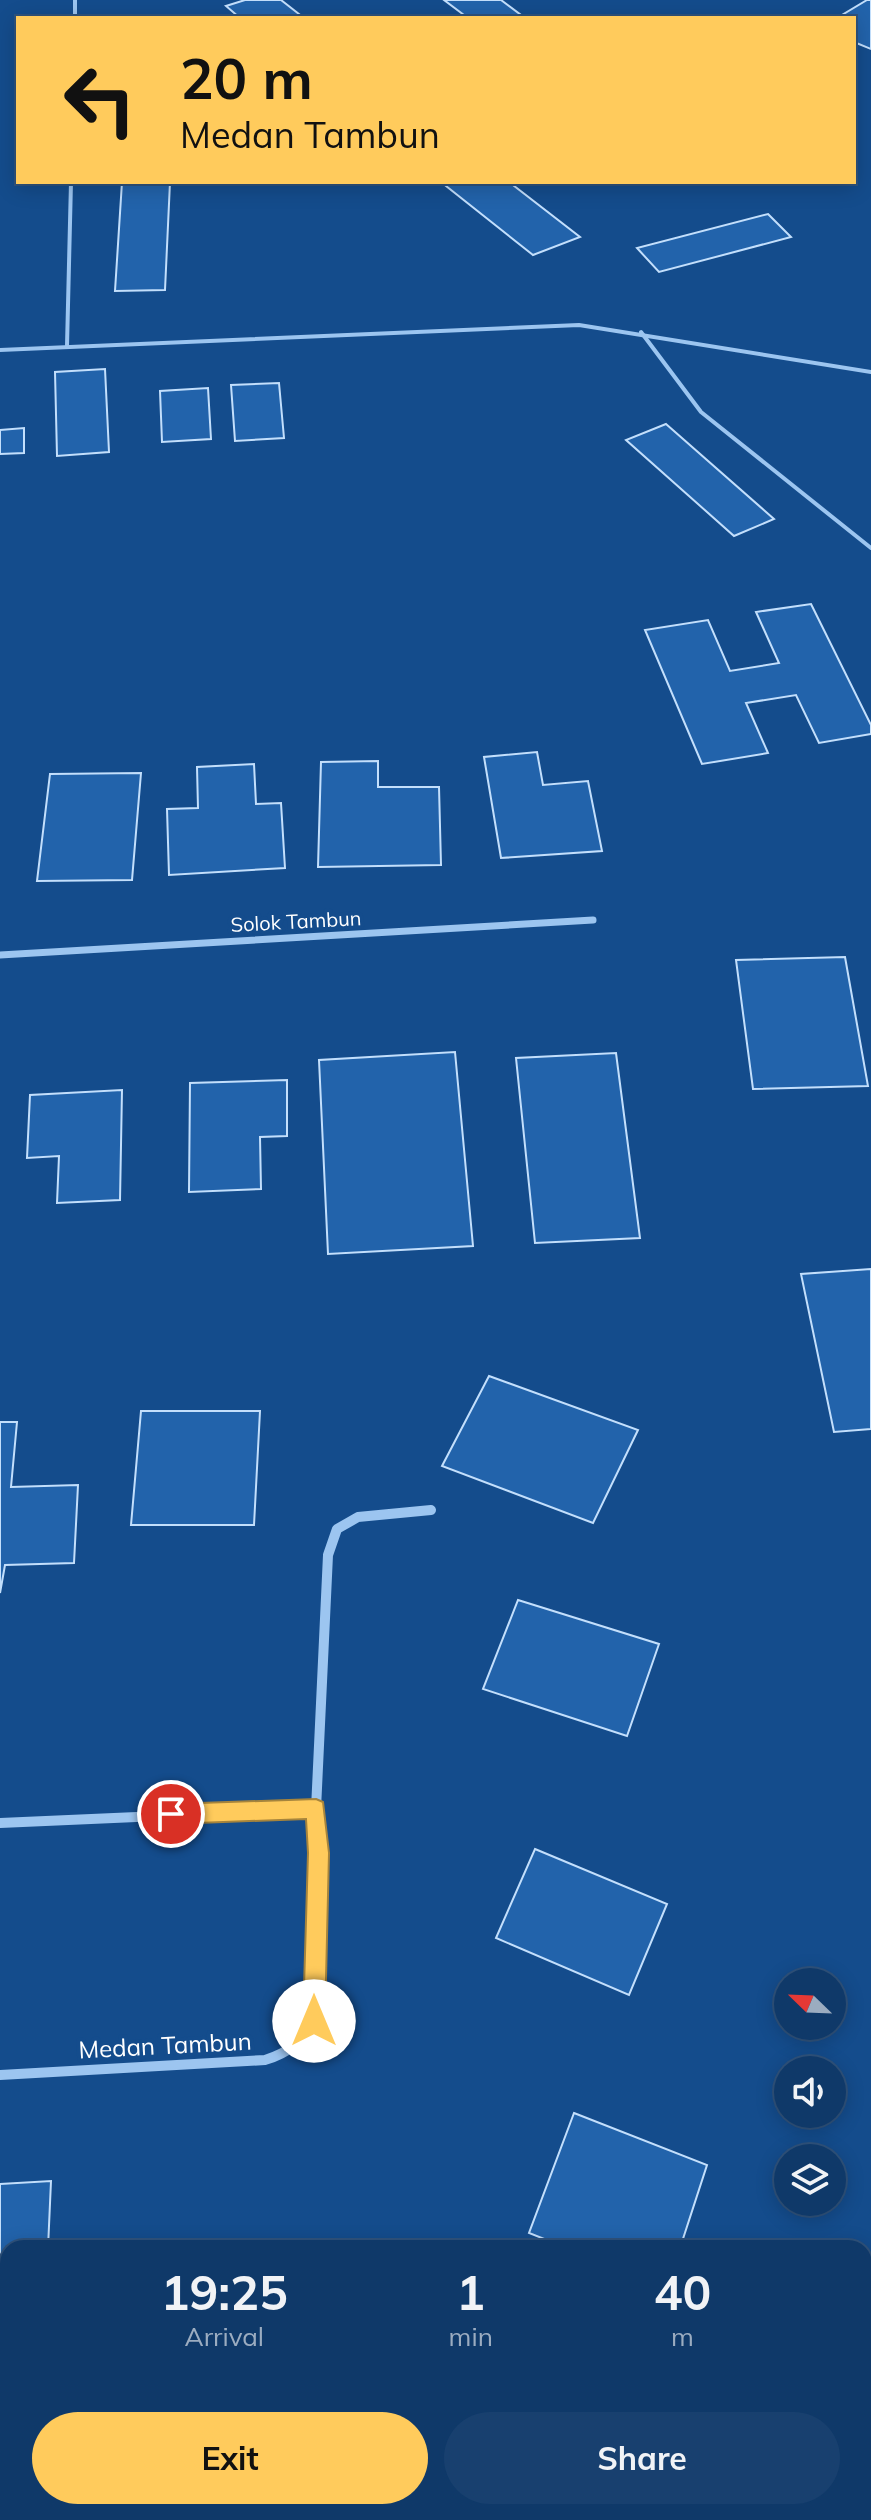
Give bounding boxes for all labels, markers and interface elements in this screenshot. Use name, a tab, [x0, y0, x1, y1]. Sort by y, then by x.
text: 20 m	[180, 43, 313, 113]
icon: left	[48, 48, 152, 152]
text: Medan Tambun	[180, 112, 440, 157]
street label: Solok Tambun	[230, 905, 362, 937]
pin	[137, 1780, 205, 1848]
icon: arrive	[149, 1792, 193, 1836]
north arrow	[774, 1968, 846, 2040]
map controls	[774, 1968, 846, 2216]
position arrow	[272, 1979, 356, 2063]
street label: Medan Tambun	[78, 2025, 252, 2065]
button: sound	[774, 2056, 846, 2128]
button: layers	[774, 2144, 846, 2216]
text: 19:25	[161, 2262, 288, 2322]
text: 1	[456, 2262, 485, 2322]
text: 40	[654, 2262, 711, 2322]
text: Arrival	[185, 2320, 264, 2353]
text: min	[449, 2320, 493, 2353]
text: m	[671, 2320, 694, 2353]
button: Exit	[32, 2412, 428, 2504]
button: Share	[444, 2412, 840, 2504]

